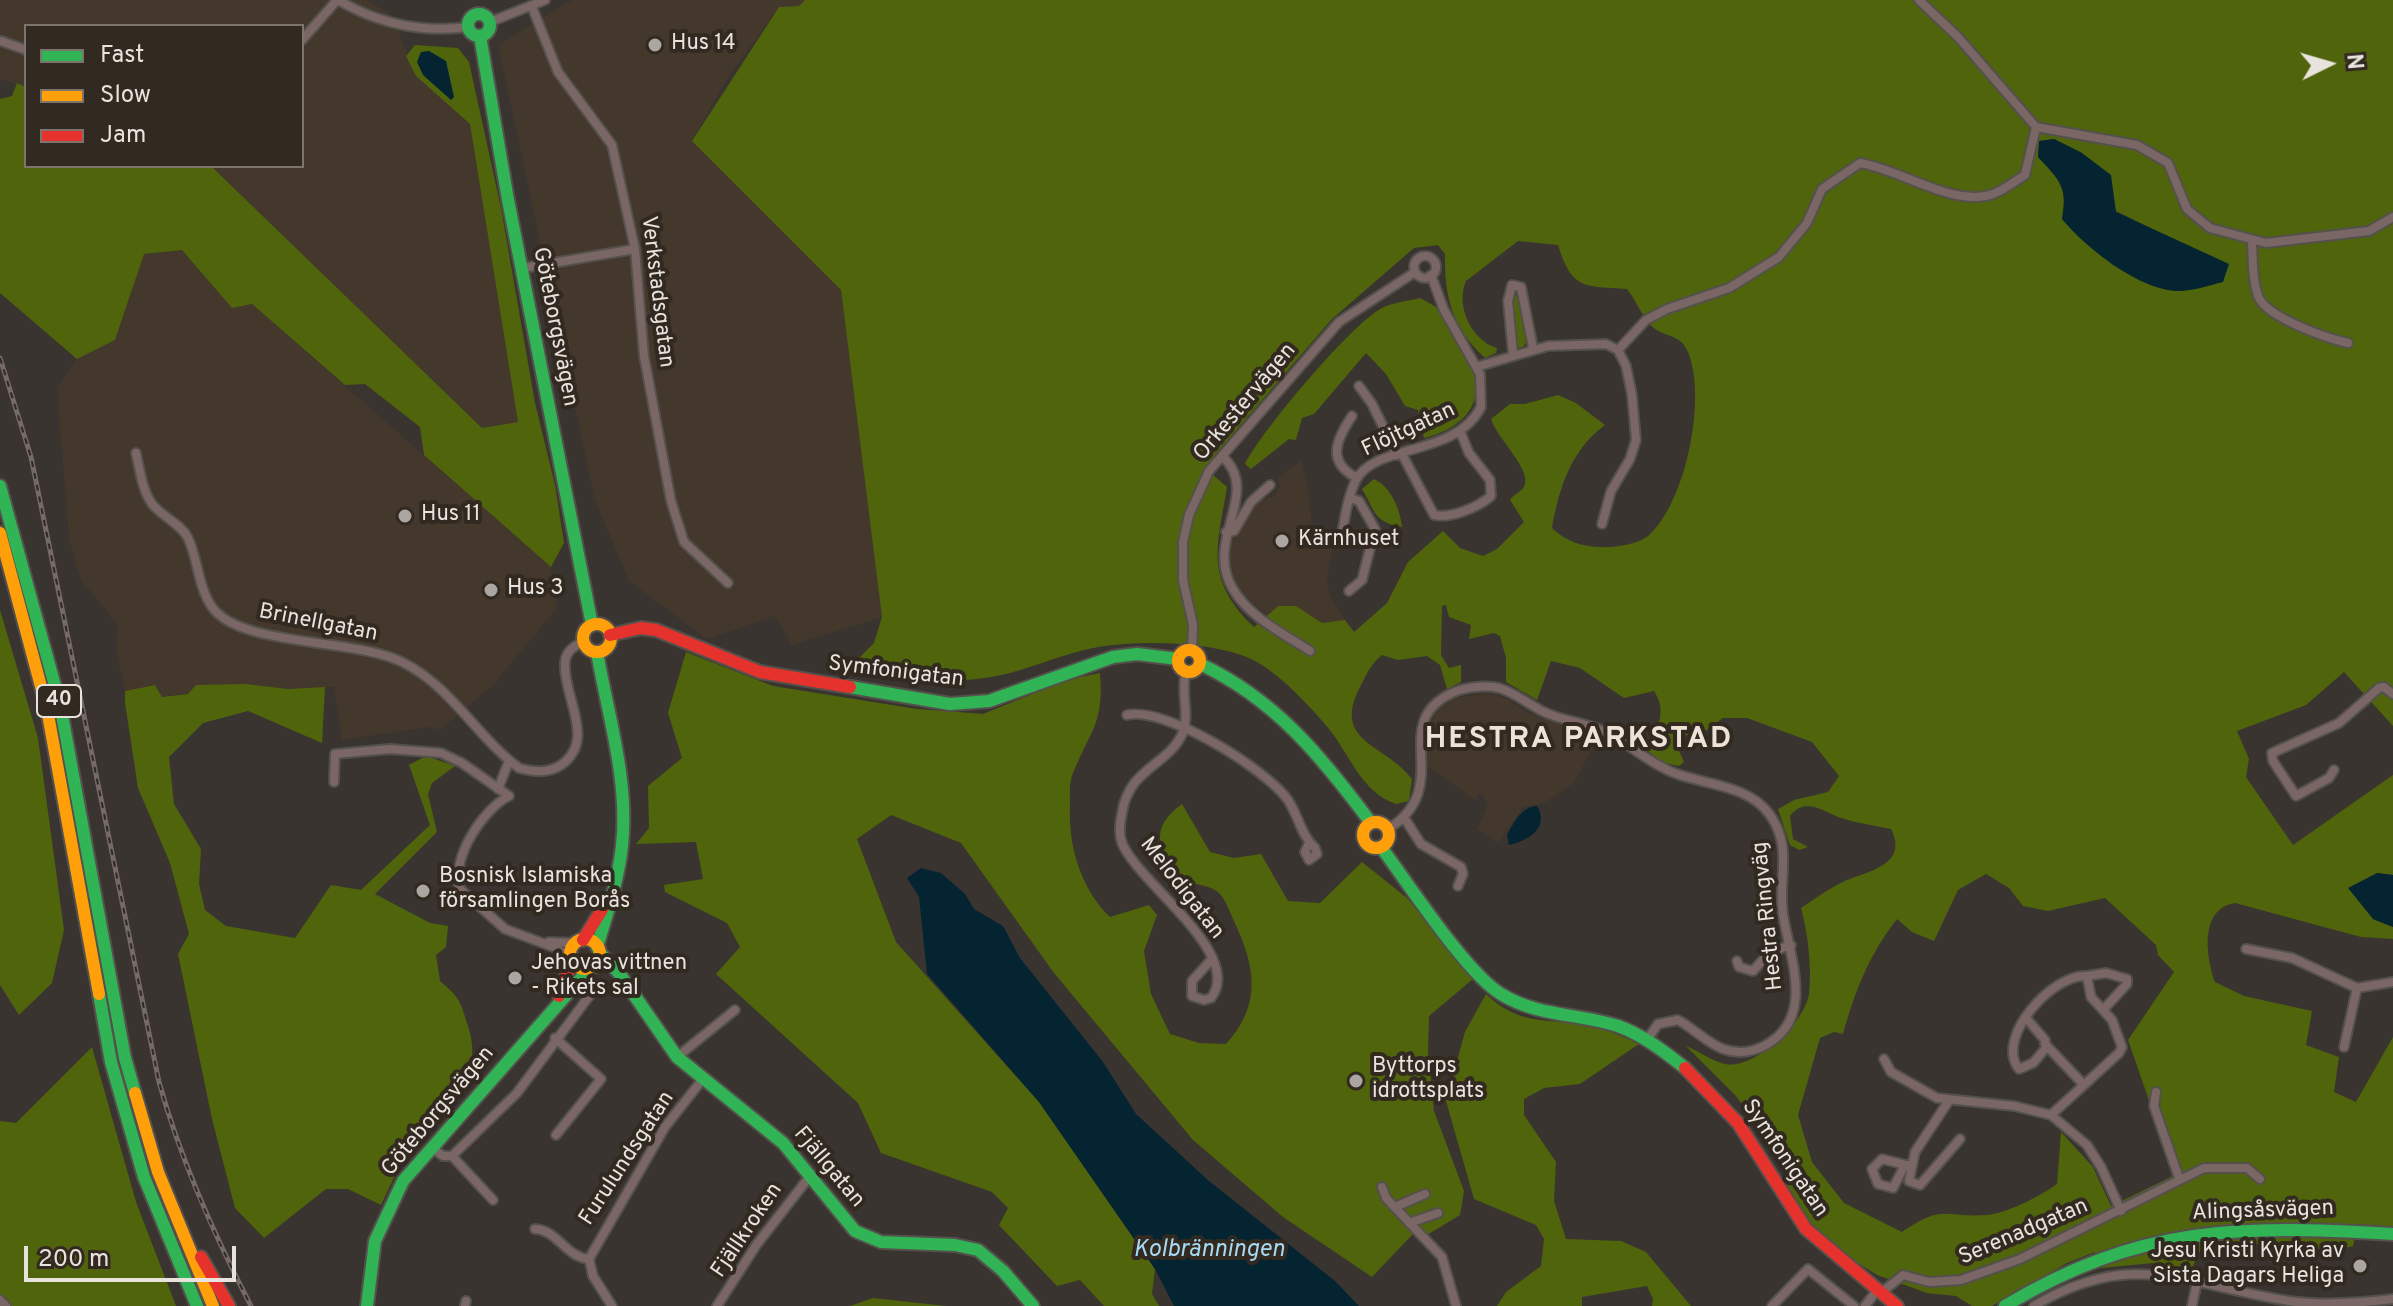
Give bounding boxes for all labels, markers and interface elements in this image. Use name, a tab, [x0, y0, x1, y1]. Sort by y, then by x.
legend	[24, 24, 304, 168]
north arrow	[2289, 24, 2369, 104]
place label: Hus 14	[671, 32, 736, 58]
marker: Hus 14	[646, 36, 664, 54]
text: Fast	[100, 41, 144, 71]
text: N	[2339, 53, 2368, 71]
text: Slow	[100, 81, 151, 111]
text: Jam	[100, 121, 146, 151]
street label: Verkstadsgatan	[634, 215, 678, 369]
street label: Göteborgsvägen	[526, 245, 582, 409]
street label: Orkestervägen	[1189, 339, 1303, 467]
street label: Flöjtgatan	[1358, 398, 1460, 464]
place label: Hus 11	[421, 503, 481, 529]
marker: Hus 11	[396, 507, 414, 525]
place label: Kärnhuset	[1298, 528, 1399, 554]
marker: Kärnhuset	[1273, 532, 1291, 550]
place label: Hus 3	[507, 577, 564, 603]
marker: Hus 3	[482, 581, 500, 599]
street label: Brinellgatan	[256, 600, 380, 648]
street label: Symfonigatan	[827, 652, 965, 694]
road number: 40	[37, 685, 81, 717]
district label: HESTRA PARKSTAD	[1425, 723, 1733, 759]
street label: Melodigatan	[1133, 833, 1229, 945]
street label: Hestra Ringväg	[1748, 840, 1790, 992]
place label: Bosnisk Islamiska församlingen Borås	[439, 865, 630, 916]
marker: Bosnisk Islamiska församlingen Borås	[414, 882, 432, 900]
place label: Jehovas vittnen - Rikets sal	[531, 952, 687, 1004]
marker: Jehovas vittnen - Rikets sal	[506, 969, 524, 987]
street label: Göteborgsvägen	[377, 1042, 501, 1182]
place label: Byttorps idrottsplats	[1372, 1055, 1484, 1106]
marker: Byttorps idrottsplats	[1347, 1072, 1365, 1090]
street label: Furulundsgatan	[575, 1087, 681, 1231]
street label: Symfonigatan	[1735, 1095, 1833, 1223]
street label: Fjällgatan	[787, 1122, 869, 1214]
street label: Fjällkroken	[707, 1179, 789, 1283]
street label: Serenadgatan	[1955, 1194, 2093, 1272]
street label: Alingsåsvägen	[2192, 1196, 2334, 1228]
scale bar	[28, 1230, 240, 1280]
water label: Kolbränningen	[1133, 1237, 1285, 1265]
place label: Jesu Kristi Kyrka av Sista Dagars Heliga	[2151, 1240, 2344, 1292]
text: 200 m	[38, 1245, 109, 1275]
marker: Jesu Kristi Kyrka av Sista Dagars Heliga	[2351, 1257, 2369, 1275]

